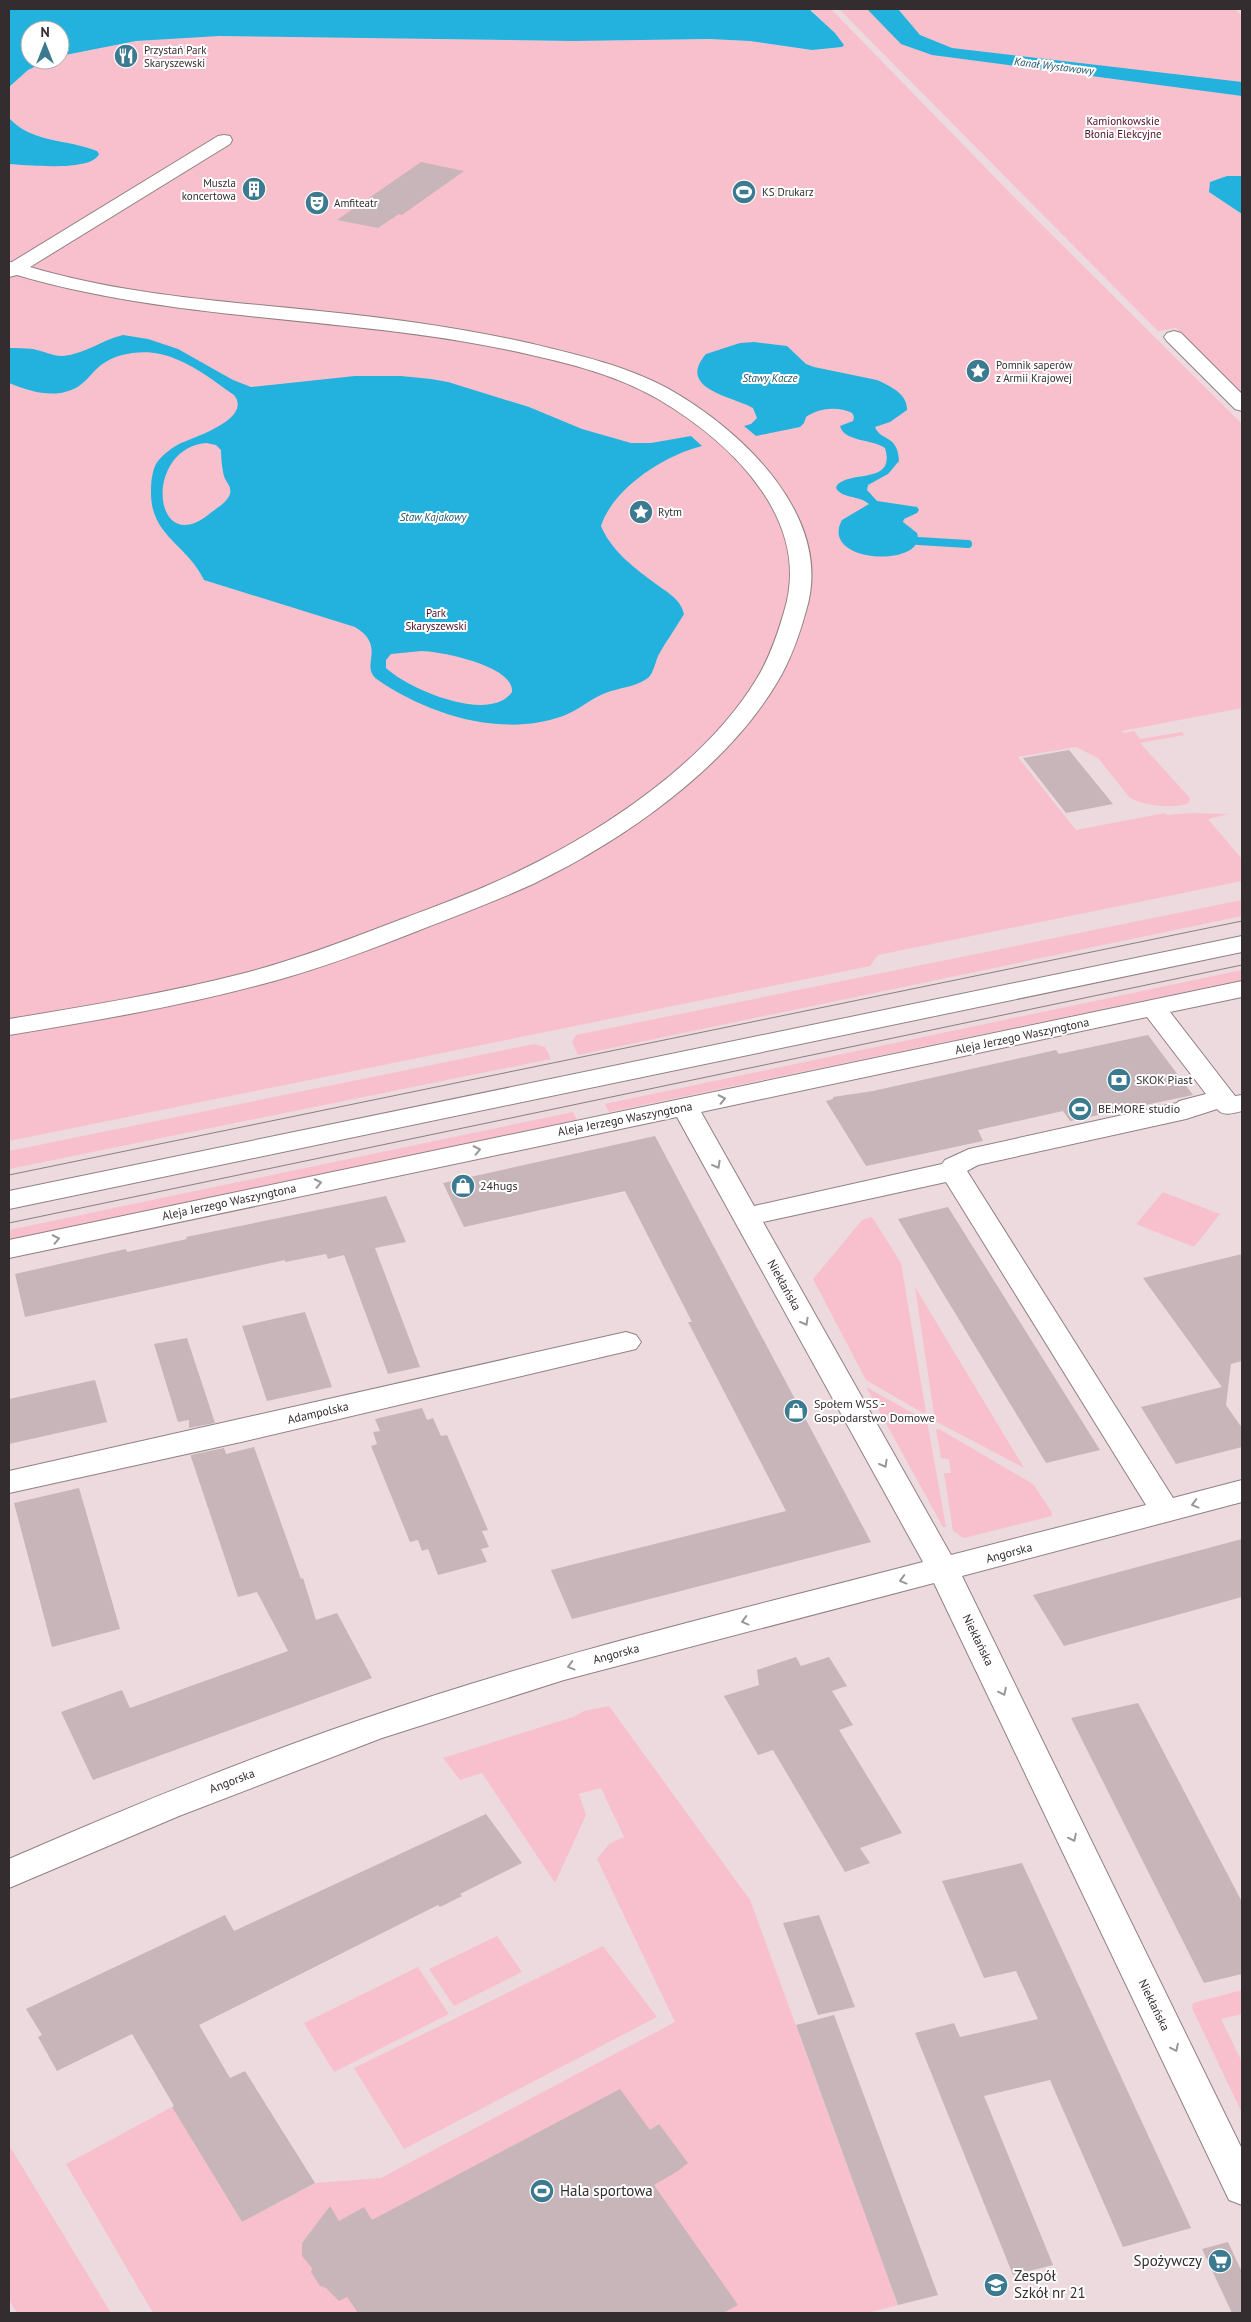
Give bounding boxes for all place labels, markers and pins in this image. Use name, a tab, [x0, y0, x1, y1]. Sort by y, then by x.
restaurant icon: Przystań Park Skaryszewski	[113, 43, 139, 69]
place label: Przystań Park Skaryszewski	[144, 43, 207, 70]
place label: Muszla koncertowa	[182, 176, 236, 203]
building icon: Muszla koncertowa	[241, 176, 267, 202]
sports icon: KS Drukarz	[731, 179, 757, 205]
place label: KS Drukarz	[762, 185, 814, 199]
theatre icon: Amfiteatr	[304, 190, 330, 216]
place label: Amfiteatr	[334, 196, 378, 210]
place icon: Pomnik saperów z Armii Krajowej	[965, 358, 991, 384]
place label: Pomnik saperów z Armii Krajowej	[996, 358, 1073, 385]
place icon: Rytm	[628, 499, 654, 525]
place label: Rytm	[658, 505, 682, 519]
bank icon: SKOK Piast	[1106, 1067, 1132, 1093]
place label: SKOK Piast	[1136, 1072, 1192, 1087]
sports icon: BE.MORE studio	[1067, 1096, 1093, 1122]
place label: BE.MORE studio	[1098, 1101, 1180, 1116]
shop icon: 24hugs	[450, 1173, 476, 1199]
place label: 24hugs	[480, 1178, 518, 1193]
place label: Społem WSS - Gospodarstwo Domowe	[814, 1396, 935, 1425]
shop icon: Społem WSS - Gospodarstwo Domowe	[783, 1398, 809, 1424]
sports icon: Hala sportowa	[529, 2178, 555, 2204]
place label: Hala sportowa	[560, 2181, 653, 2200]
supermarket icon: Spożywczy	[1207, 2248, 1233, 2274]
place label: Spożywczy	[1134, 2251, 1202, 2270]
place label: Zespół Szkół nr 21	[1014, 2266, 1086, 2302]
school or university icon: Zespół Szkół nr 21	[983, 2272, 1009, 2298]

